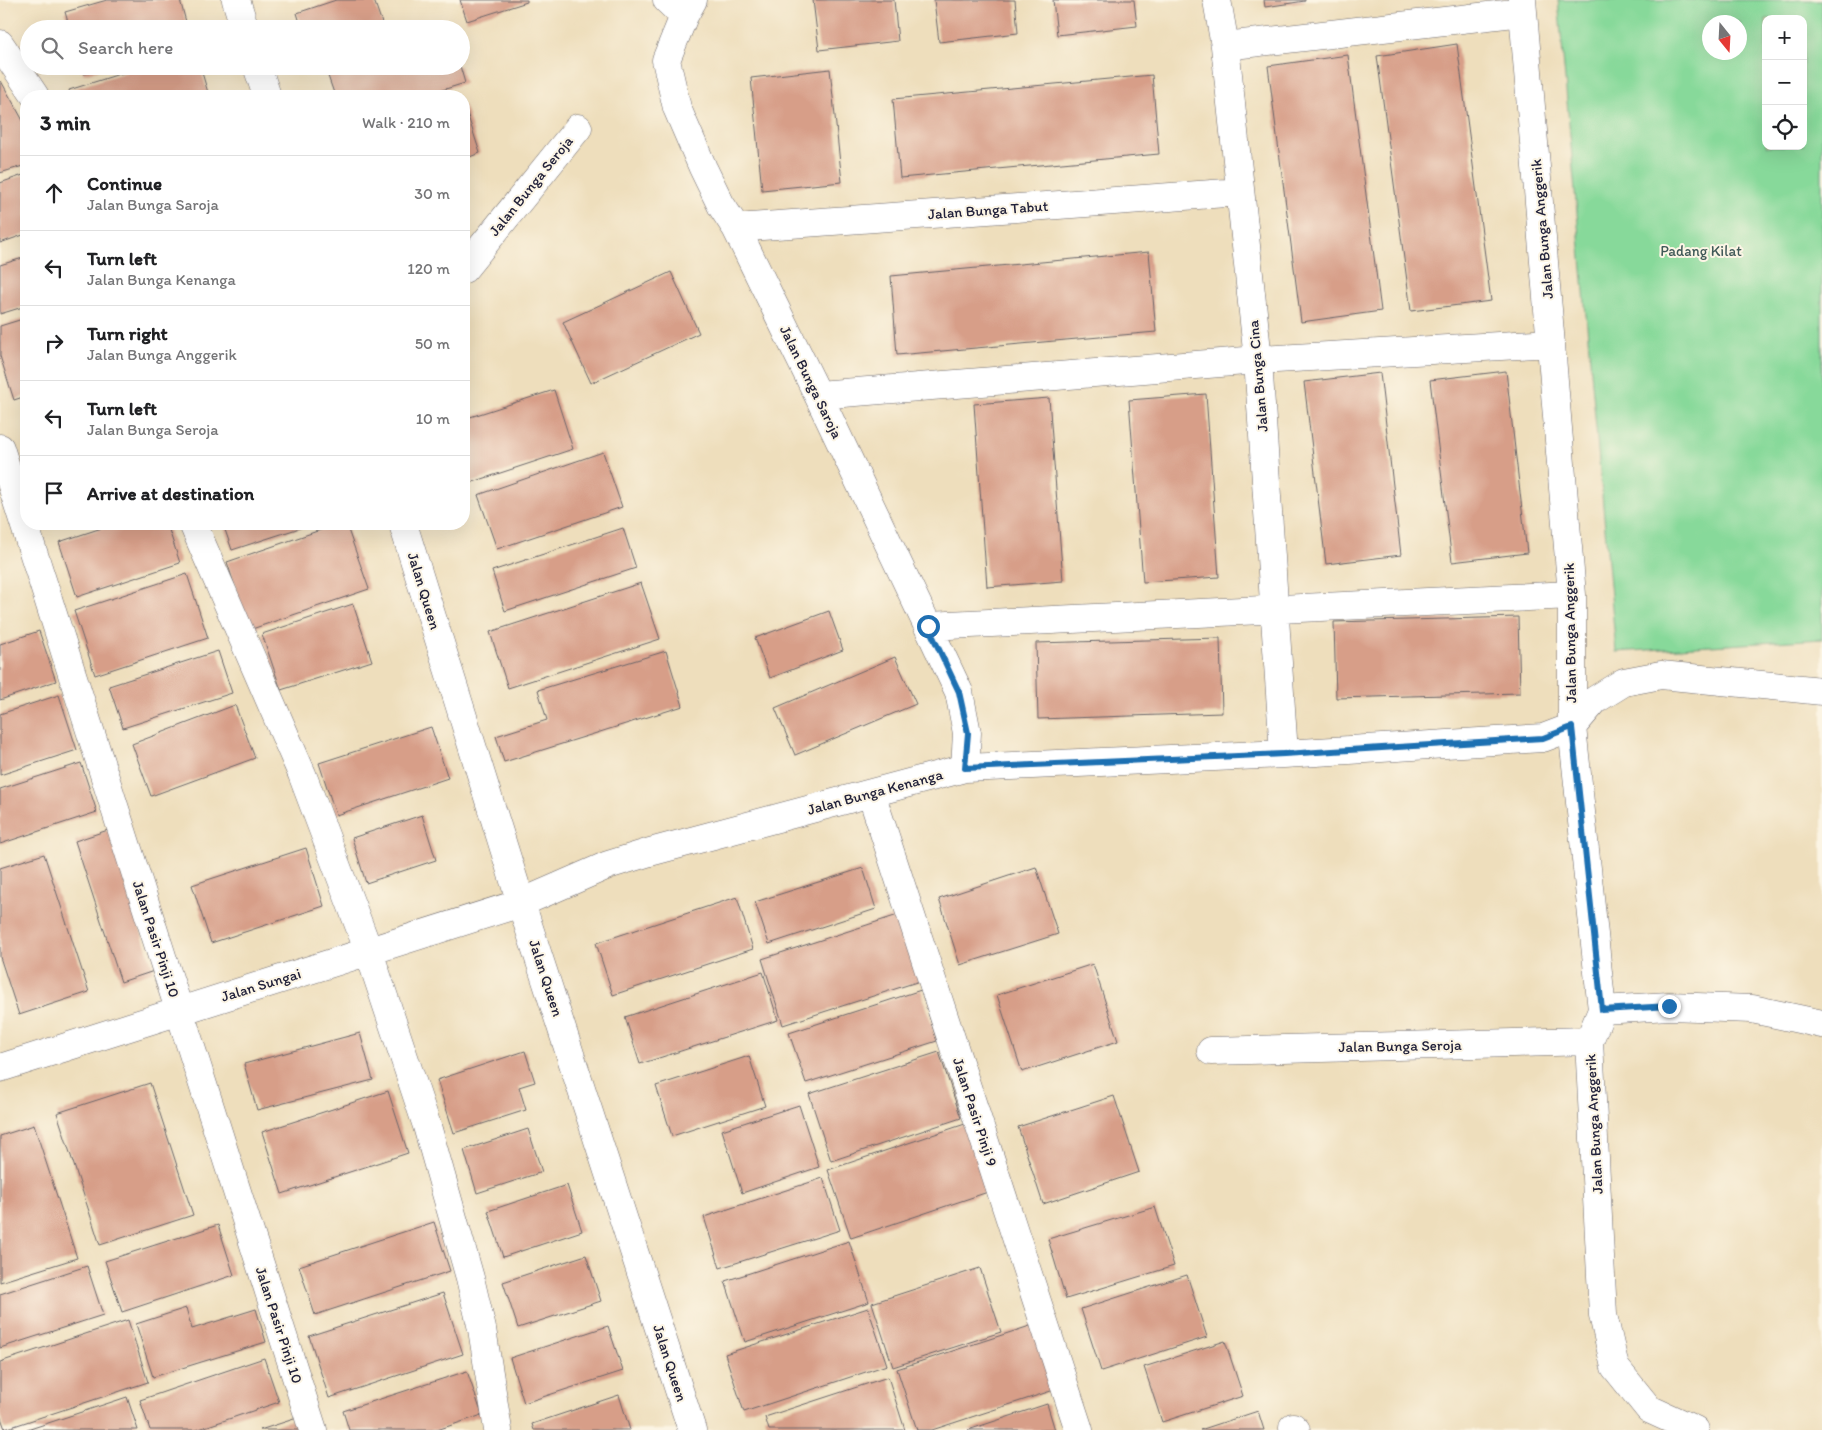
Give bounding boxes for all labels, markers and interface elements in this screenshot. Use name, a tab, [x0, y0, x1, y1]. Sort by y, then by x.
north arrow	[1702, 15, 1747, 60]
map controls	[1762, 15, 1807, 150]
button: +	[1762, 15, 1807, 60]
search box	[20, 20, 470, 75]
icon: search	[38, 34, 66, 62]
text: Search here	[78, 36, 173, 59]
button: −	[1762, 60, 1807, 105]
button: locate	[1762, 105, 1807, 150]
text: 3 min	[40, 110, 90, 135]
text: Walk · 210 m	[362, 113, 450, 132]
street label: Jalan Bunga Seroja	[485, 132, 577, 240]
street label: Jalan Bunga Anggerik	[1527, 158, 1557, 300]
text: Continue	[87, 172, 162, 195]
icon: ahead	[40, 179, 68, 207]
text: 30 m	[414, 184, 450, 203]
text: Jalan Bunga Saroja	[87, 195, 219, 214]
street label: Jalan Bunga Tabut	[927, 197, 1049, 223]
park label: Padang Kilat	[1660, 242, 1742, 260]
text: Turn left	[87, 247, 157, 270]
icon: left	[40, 254, 68, 282]
text: 120 m	[407, 259, 450, 278]
text: Jalan Bunga Kenanga	[87, 270, 236, 289]
street label: Jalan Bunga Cina	[1244, 319, 1272, 433]
text: Turn right	[87, 322, 168, 345]
street label: Jalan Bunga Saroja	[776, 322, 846, 442]
icon: right	[40, 329, 68, 357]
text: 50 m	[415, 334, 450, 353]
text: Jalan Bunga Anggerik	[87, 345, 237, 364]
text: Turn left	[87, 397, 157, 420]
icon: left	[40, 404, 68, 432]
text: 10 m	[416, 409, 450, 428]
text: Jalan Bunga Seroja	[87, 420, 219, 439]
icon: arrive	[40, 479, 68, 507]
text: Arrive at destination	[87, 482, 254, 505]
street label: Jalan Queen	[404, 550, 444, 632]
street label: Jalan Bunga Anggerik	[1560, 562, 1580, 703]
route start	[917, 615, 940, 638]
street label: Jalan Bunga Kenanga	[805, 765, 945, 819]
street label: Jalan Pasir Pinji 10	[129, 878, 183, 1000]
street label: Jalan Queen	[525, 937, 567, 1019]
street label: Jalan Sungai	[219, 964, 303, 1006]
route end	[1658, 995, 1681, 1018]
street label: Jalan Bunga Seroja	[1338, 1036, 1462, 1056]
street label: Jalan Bunga Anggerik	[1581, 1053, 1607, 1195]
street label: Jalan Pasir Pinji 9	[949, 1055, 1001, 1169]
street label: Jalan Pasir Pinji 10	[252, 1264, 306, 1386]
street label: Jalan Queen	[649, 1322, 691, 1404]

